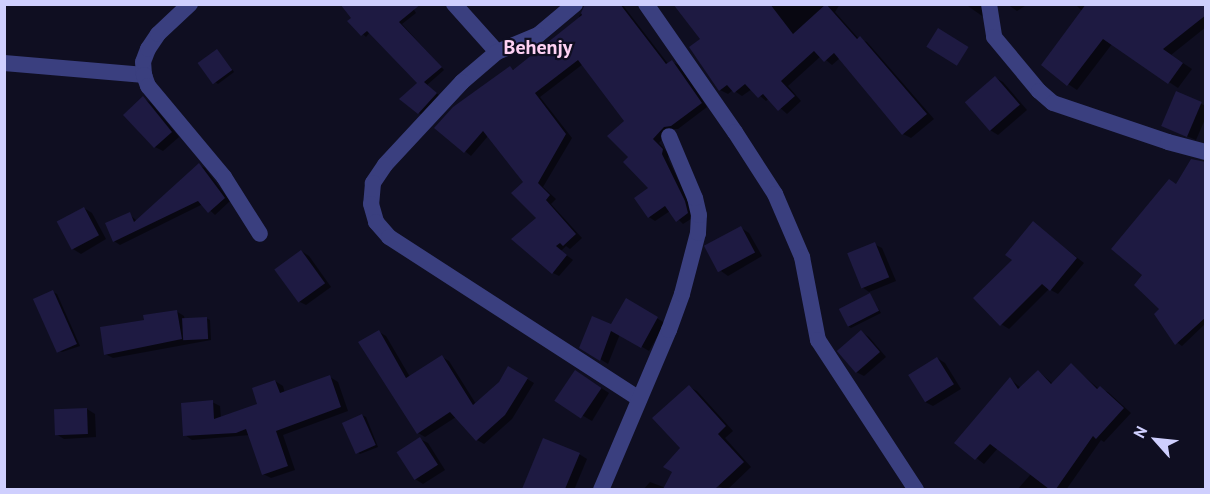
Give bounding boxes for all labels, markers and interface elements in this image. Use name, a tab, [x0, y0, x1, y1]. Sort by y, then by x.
district label: Behenjy	[504, 35, 572, 59]
north arrow	[1126, 410, 1186, 470]
text: N	[1129, 423, 1151, 441]

